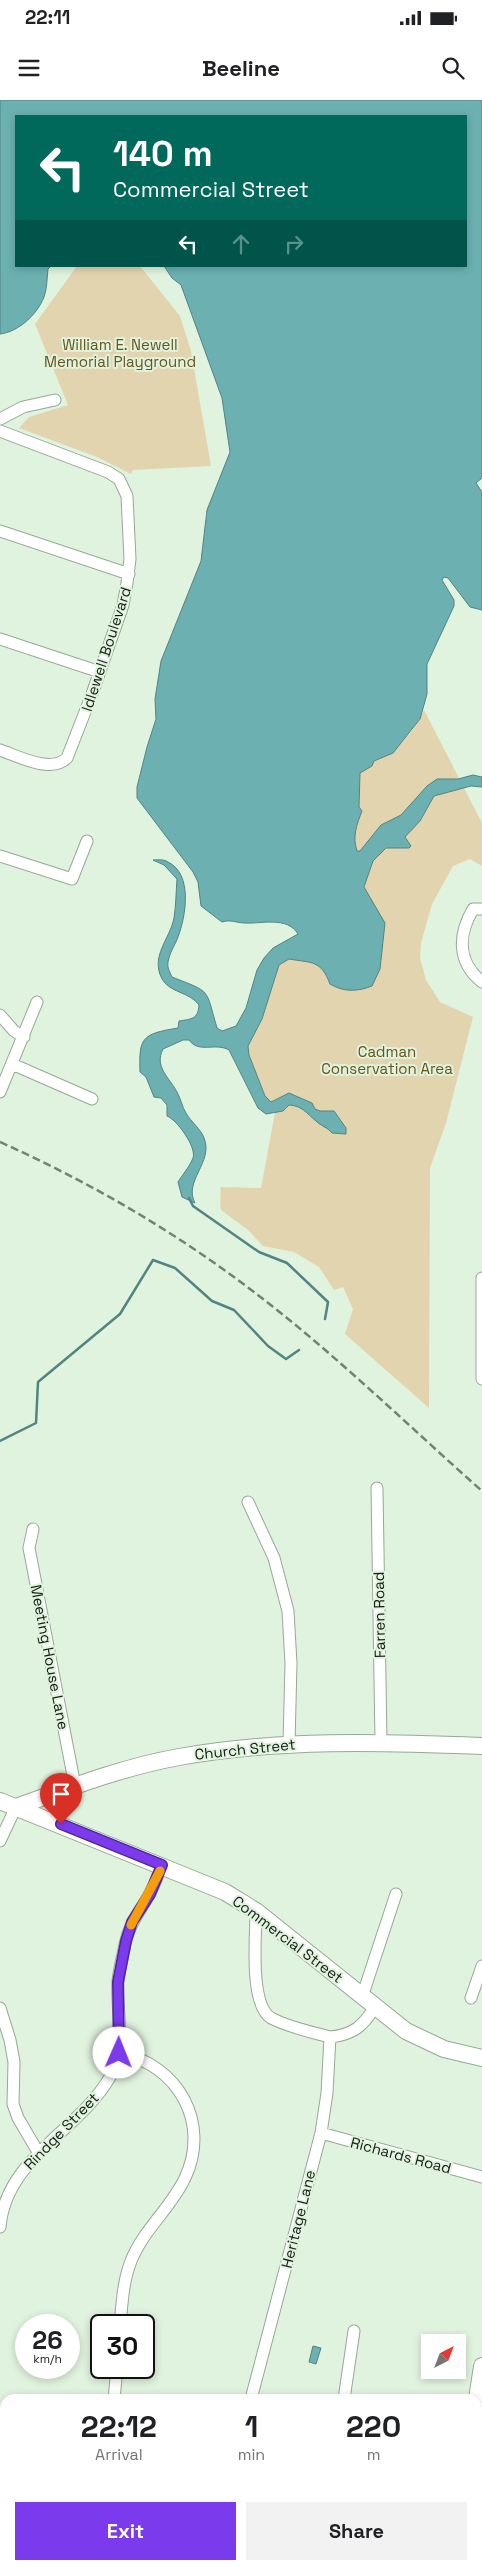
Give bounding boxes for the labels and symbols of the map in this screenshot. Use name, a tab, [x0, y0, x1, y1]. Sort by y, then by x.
park label: William E. Newell Memorial Playground	[44, 335, 196, 371]
street label: Idlewell Boulevard	[77, 584, 135, 714]
park label: Cadman Conservation Area	[321, 1042, 453, 1078]
street label: Farren Road	[369, 1572, 389, 1658]
street label: Meeting House Lane	[27, 1583, 73, 1731]
street label: Church Street	[194, 1734, 296, 1764]
pin	[40, 1773, 82, 1824]
street label: Commercial Street	[229, 1891, 347, 1987]
position arrow	[92, 2026, 144, 2078]
street label: Rindge Street	[19, 2088, 103, 2174]
street label: Richards Road	[349, 2132, 453, 2178]
street label: Heritage Lane	[277, 2168, 319, 2270]
speed limit sign: 30	[90, 2314, 155, 2379]
north arrow	[421, 2334, 466, 2379]

